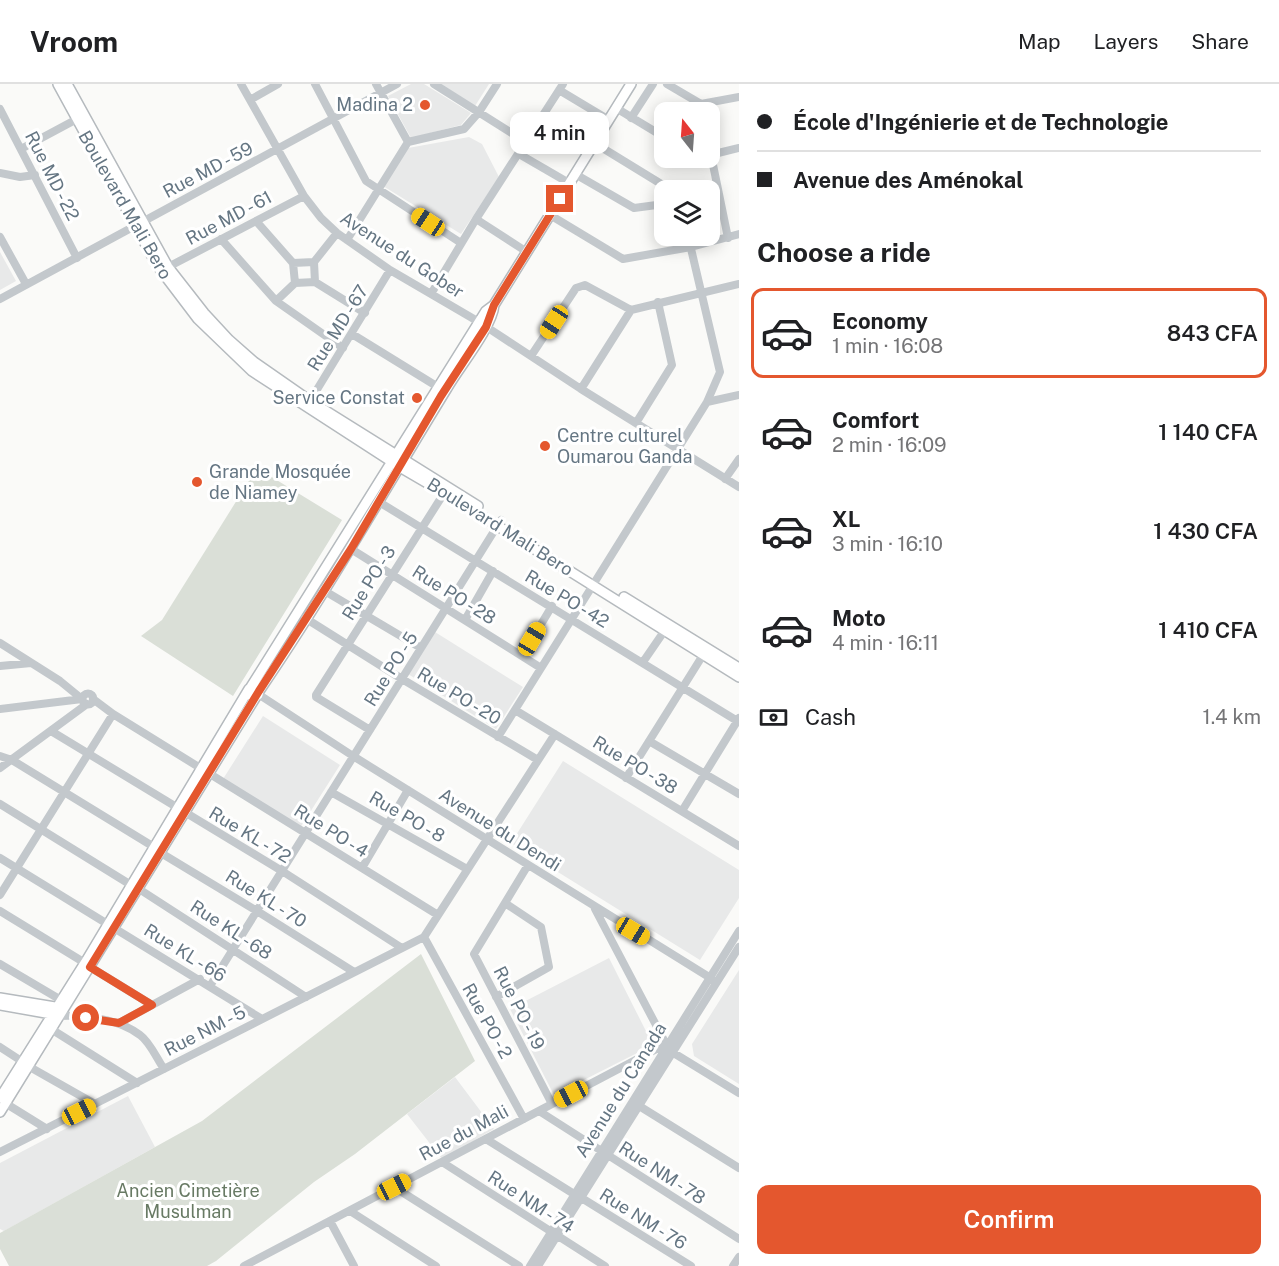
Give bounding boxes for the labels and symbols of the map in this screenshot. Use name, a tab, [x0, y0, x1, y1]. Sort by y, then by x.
place label: Madina 2	[336, 94, 413, 115]
marker: Madina 2	[418, 98, 432, 112]
north arrow	[654, 102, 720, 168]
callout: 4 min	[510, 112, 610, 154]
street label: Boulevard Mali Bero	[74, 127, 177, 283]
street label: Rue MD - 22	[21, 128, 84, 224]
street label: Rue MD - 59	[159, 137, 256, 202]
route end	[546, 185, 573, 212]
street label: Rue MD - 61	[182, 186, 275, 249]
car	[408, 205, 448, 239]
street label: Avenue du Gober	[337, 207, 468, 302]
street label: Rue MD - 67	[303, 281, 372, 375]
car	[537, 302, 571, 342]
place label: Service Constat	[273, 387, 405, 408]
marker: Service Constat	[410, 391, 424, 405]
place label: Centre culturel Oumarou Ganda	[557, 425, 692, 467]
marker: Centre culturel Oumarou Ganda	[538, 439, 552, 453]
place label: Grande Mosquée de Niamey	[209, 461, 351, 503]
street label: Boulevard Mali Bero	[423, 473, 577, 580]
marker: Grande Mosquée de Niamey	[190, 475, 204, 489]
street label: Rue PO - 3	[338, 542, 400, 624]
street label: Rue PO - 28	[409, 561, 500, 629]
street label: Rue PO - 42	[521, 565, 613, 632]
car	[515, 619, 549, 659]
street label: Rue PO - 5	[359, 628, 422, 710]
street label: Rue PO - 20	[414, 662, 505, 729]
street label: Rue PO - 38	[589, 731, 681, 798]
street label: Avenue du Dendi	[435, 784, 565, 876]
street label: Rue PO - 8	[366, 786, 449, 847]
street label: Rue PO - 4	[290, 800, 372, 862]
street label: Rue KL - 72	[205, 802, 295, 867]
street label: Rue KL - 70	[222, 865, 311, 932]
street label: Rue KL - 68	[187, 895, 276, 964]
car	[613, 914, 653, 948]
street label: Rue KL - 66	[140, 919, 230, 986]
street label: Rue PO - 19	[489, 963, 549, 1053]
street label: Rue PO - 2	[458, 979, 517, 1062]
street label: Rue NM - 5	[161, 1001, 249, 1060]
route start	[72, 1004, 99, 1031]
street label: Avenue du Canada	[571, 1019, 670, 1161]
car	[551, 1078, 591, 1110]
car	[59, 1096, 99, 1128]
street label: Rue du Mali	[416, 1100, 512, 1165]
street label: Rue NM - 78	[615, 1137, 710, 1208]
street label: Rue NM - 74	[484, 1166, 578, 1237]
car	[374, 1171, 414, 1203]
park label: Ancien Cimetière Musulman	[116, 1180, 260, 1222]
street label: Rue NM - 76	[596, 1184, 691, 1254]

